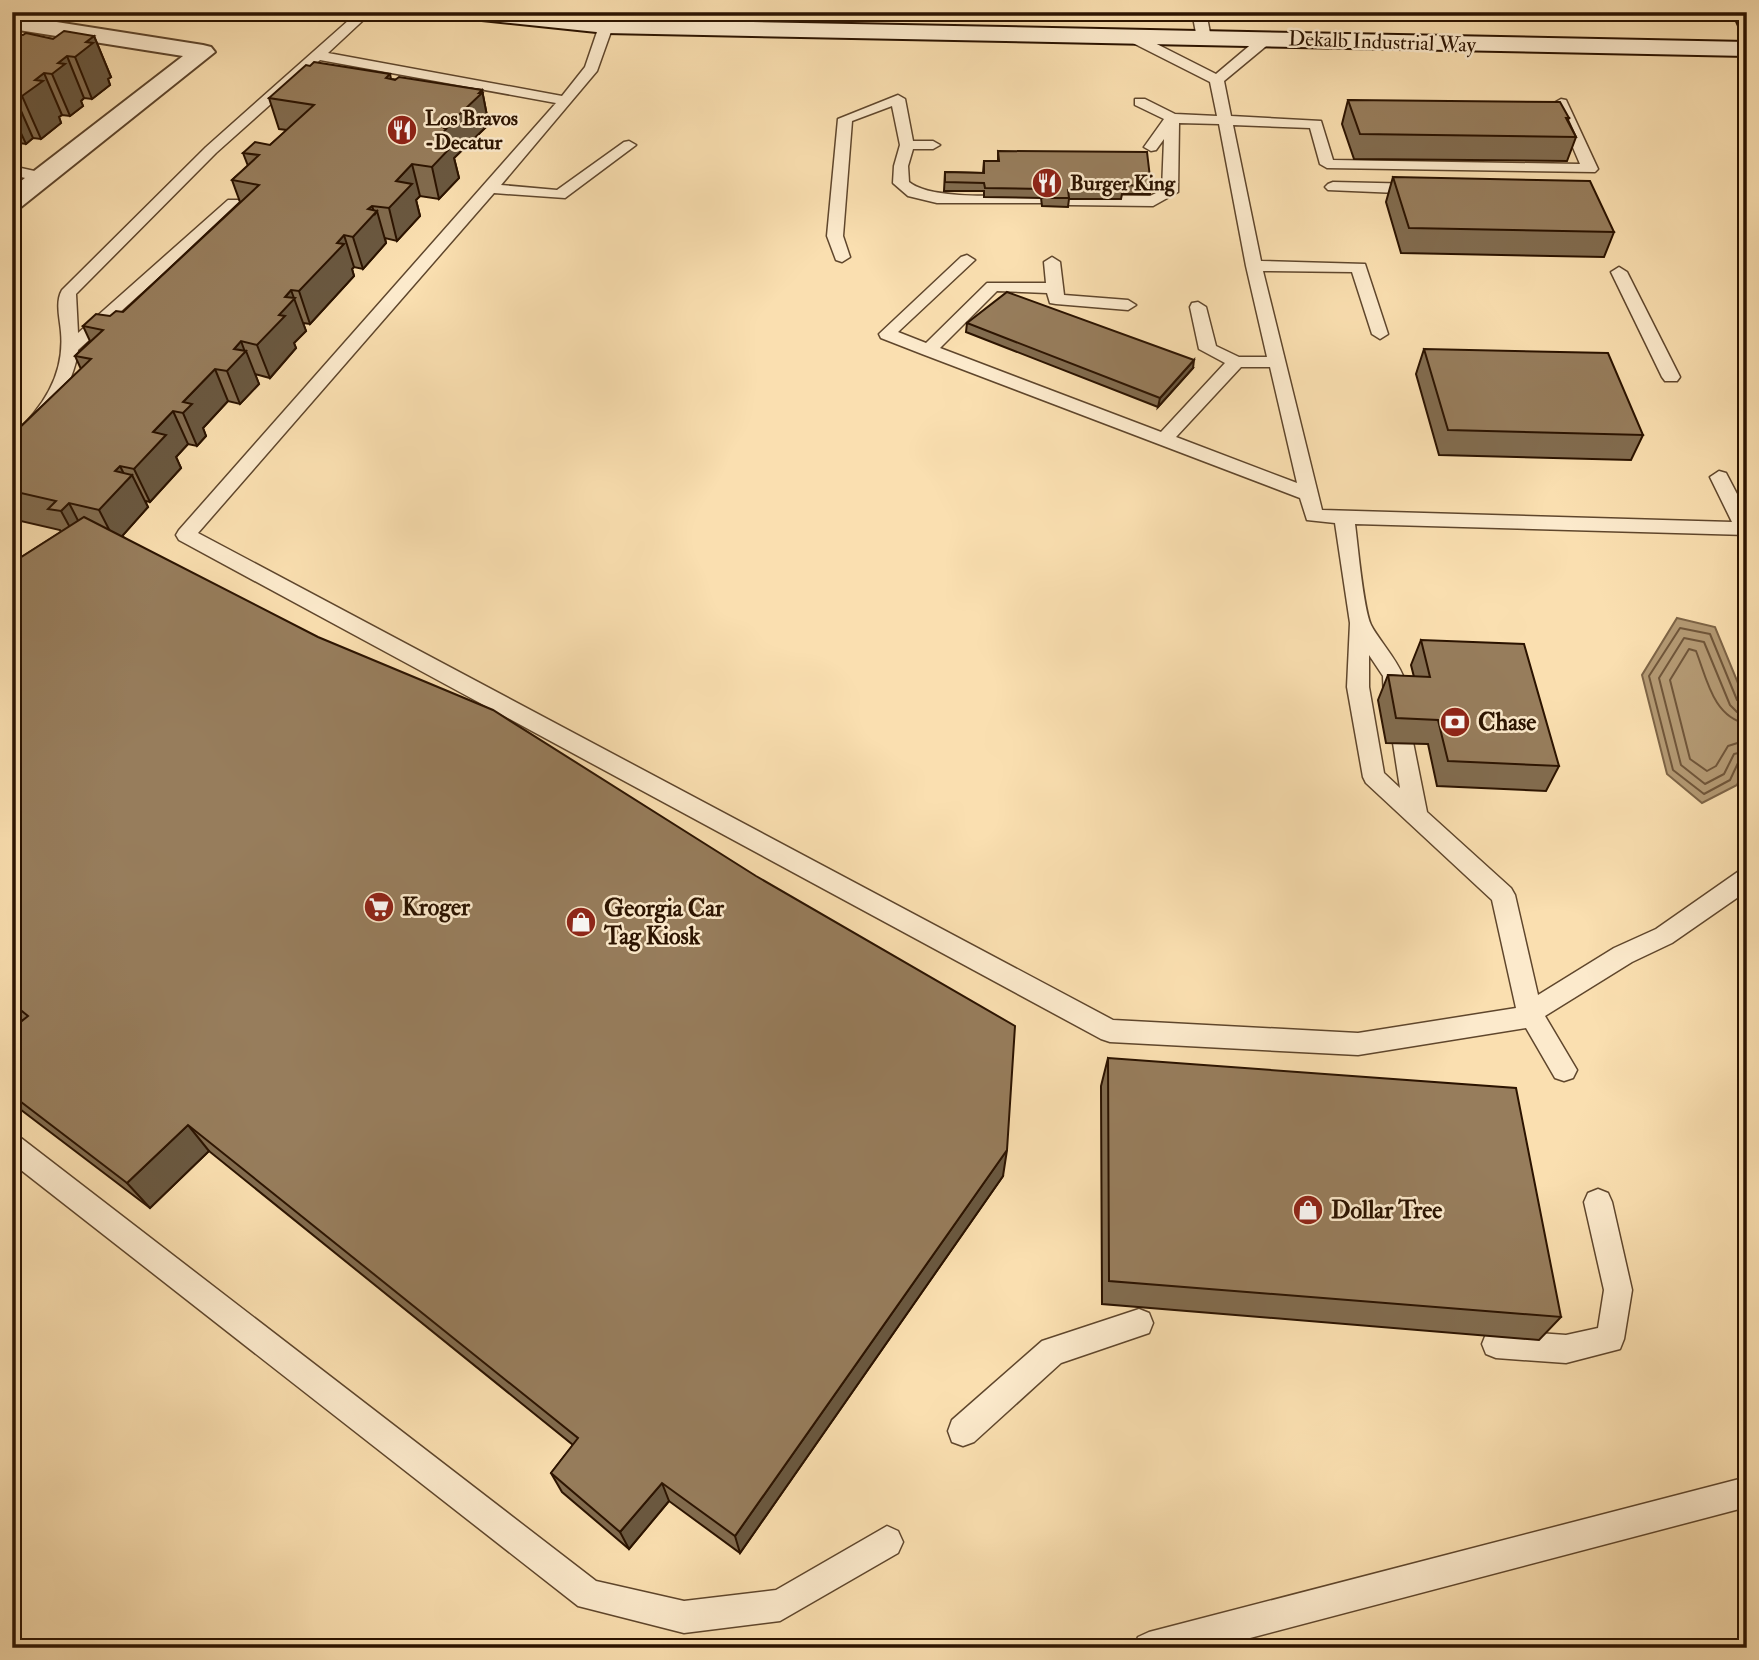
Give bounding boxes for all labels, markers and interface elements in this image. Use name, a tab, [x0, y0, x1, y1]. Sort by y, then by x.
street label: Dekalb Industrial Way	[1288, 25, 1477, 59]
place label: Los Bravos -Decatur	[425, 105, 518, 156]
restaurant icon: Los Bravos -Decatur	[385, 113, 419, 147]
restaurant icon: Burger King	[1030, 166, 1064, 200]
place label: Burger King	[1070, 170, 1176, 197]
bank icon: Chase	[1438, 705, 1472, 739]
place label: Chase	[1478, 707, 1536, 738]
supermarket icon: Kroger	[362, 890, 396, 924]
place label: Kroger	[402, 892, 471, 923]
place label: Georgia Car Tag Kiosk	[603, 893, 725, 952]
shop icon: Georgia Car Tag Kiosk	[564, 905, 598, 939]
shop icon: Dollar Tree	[1291, 1193, 1325, 1227]
place label: Dollar Tree	[1331, 1195, 1442, 1226]

